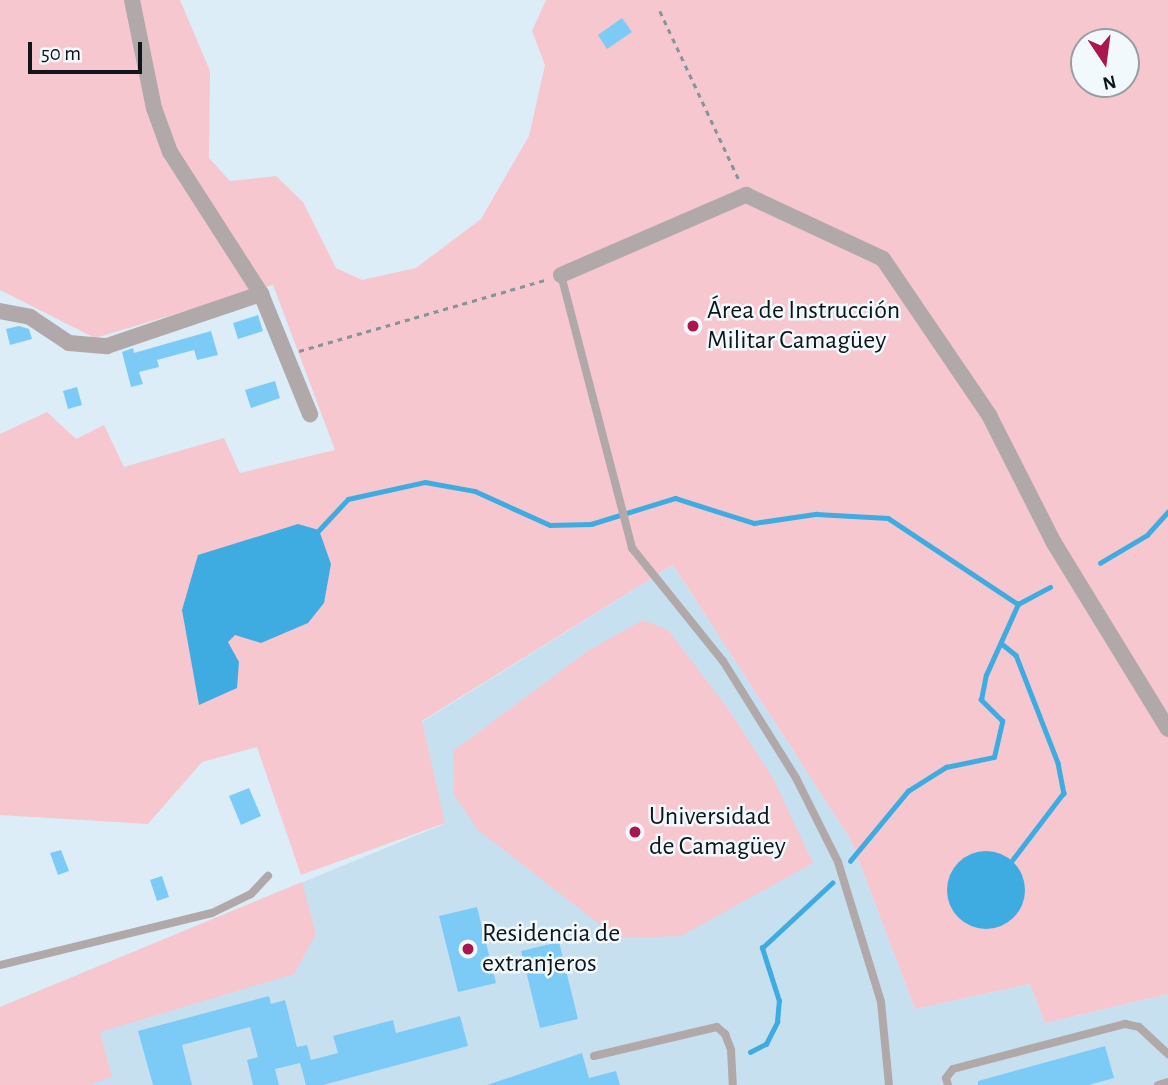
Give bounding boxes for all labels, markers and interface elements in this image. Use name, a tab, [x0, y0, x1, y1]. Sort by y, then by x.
scale bar	[32, 28, 145, 72]
north arrow	[1070, 28, 1140, 98]
text: 50 m	[41, 43, 81, 64]
text: N	[1101, 71, 1118, 93]
place label: Área de Instrucción Militar Camagüey	[707, 295, 900, 356]
marker: Área de Instrucción Militar Camagüey	[685, 318, 701, 334]
place label: Universidad de Camagüey	[649, 801, 786, 862]
marker: Universidad de Camagüey	[627, 824, 643, 840]
place label: Residencia de extranjeros	[482, 918, 620, 979]
marker: Residencia de extranjeros	[460, 941, 476, 957]

